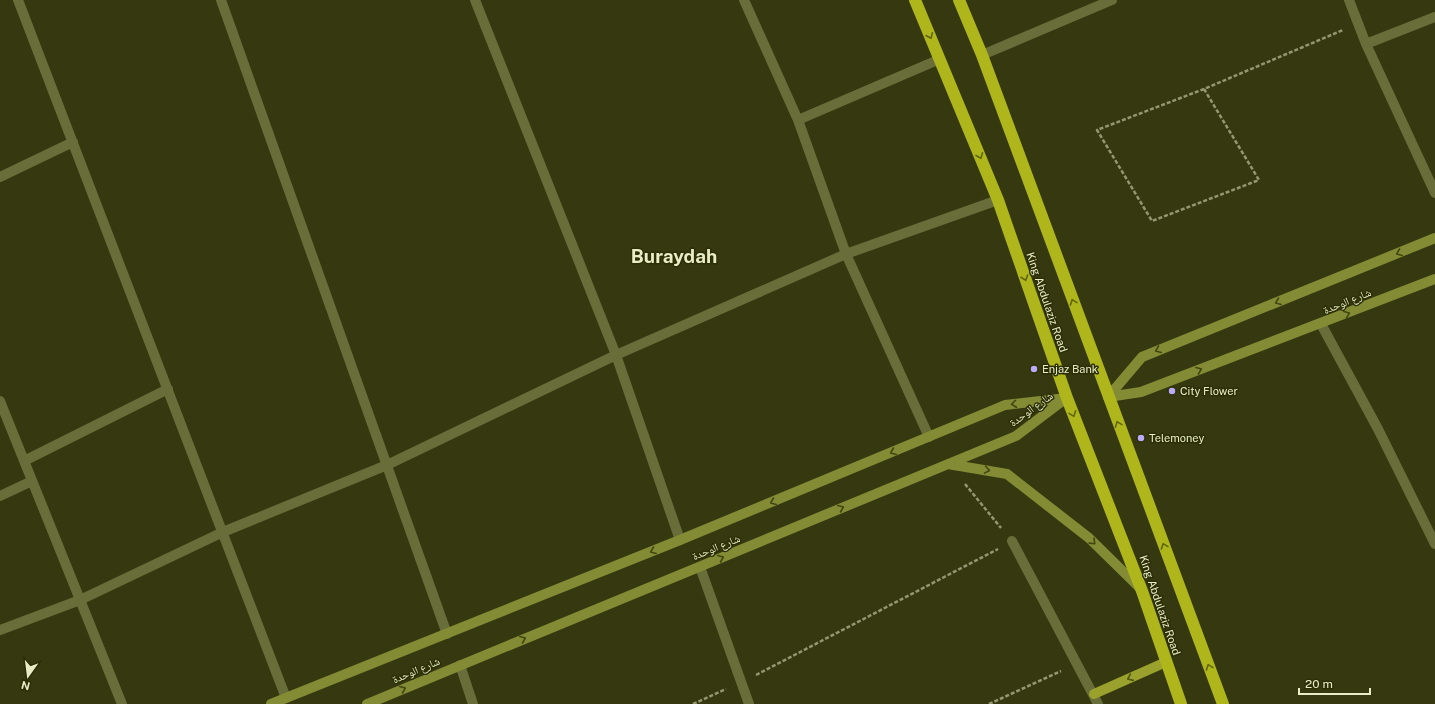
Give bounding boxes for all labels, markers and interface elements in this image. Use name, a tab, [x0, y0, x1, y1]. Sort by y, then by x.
one-way arrow	[926, 32, 934, 39]
one-way arrow	[976, 153, 984, 160]
district label: Buraydah	[631, 245, 717, 267]
one-way arrow	[1395, 248, 1403, 256]
street label: King Abdulaziz Road	[1024, 250, 1070, 354]
one-way arrow	[1020, 274, 1029, 281]
street label: شارع الوحدة	[1321, 286, 1373, 317]
one-way arrow	[1275, 297, 1282, 305]
one-way arrow	[1070, 299, 1078, 306]
one-way arrow	[1343, 311, 1350, 319]
one-way arrow	[1154, 346, 1161, 354]
place label: Enjaz Bank	[1042, 363, 1098, 375]
marker: Enjaz Bank	[1029, 364, 1039, 374]
one-way arrow	[1195, 367, 1202, 375]
place label: City Flower	[1180, 385, 1238, 397]
marker: City Flower	[1167, 386, 1177, 396]
street label: شارع الوحدة	[1007, 389, 1055, 429]
one-way arrow	[1011, 399, 1017, 408]
one-way arrow	[1068, 410, 1076, 417]
one-way arrow	[1115, 420, 1123, 427]
place label: Telemoney	[1149, 432, 1205, 444]
marker: Telemoney	[1136, 433, 1146, 443]
one-way arrow	[890, 447, 897, 455]
one-way arrow	[984, 466, 990, 474]
one-way arrow	[770, 497, 777, 505]
one-way arrow	[838, 505, 845, 513]
street label: شارع الوحدة	[690, 532, 742, 563]
one-way arrow	[1088, 537, 1096, 545]
one-way arrow	[1161, 542, 1169, 549]
one-way arrow	[649, 547, 656, 555]
street label: King Abdulaziz Road	[1137, 553, 1183, 657]
one-way arrow	[717, 555, 724, 563]
one-way arrow	[519, 636, 526, 644]
street label: شارع الوحدة	[390, 655, 442, 686]
north arrow	[8, 656, 48, 696]
one-way arrow	[1206, 664, 1214, 671]
scale bar	[1299, 670, 1370, 696]
one-way arrow	[1127, 673, 1135, 681]
text: 20 m	[1305, 677, 1333, 691]
text: N	[20, 679, 31, 693]
one-way arrow	[398, 686, 406, 694]

